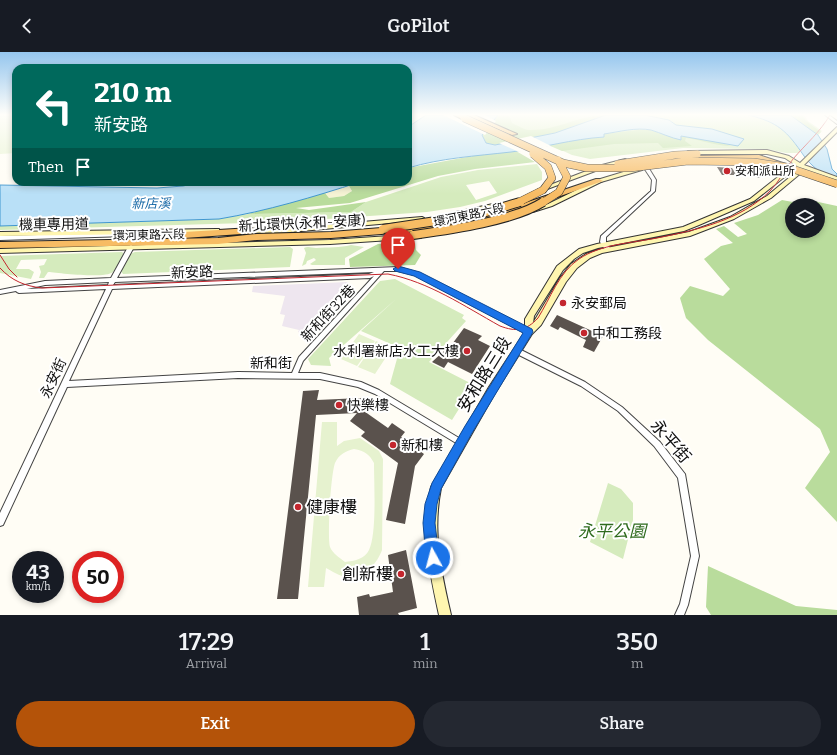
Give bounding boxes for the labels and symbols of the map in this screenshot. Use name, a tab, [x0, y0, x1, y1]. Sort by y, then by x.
place label: 安和派出所	[735, 164, 795, 178]
marker: 安和派出所	[722, 166, 732, 176]
water label: 新店溪	[131, 196, 173, 211]
street label: 環河東路六段	[432, 201, 506, 229]
street label: 新北環快(永和-安康)	[238, 212, 366, 235]
street label: 機車專用道	[19, 215, 89, 234]
street label: 環河東路六段	[113, 227, 185, 243]
pin	[381, 228, 415, 269]
street label: 新安路	[171, 263, 213, 282]
street label: 新和街32巷	[298, 281, 359, 345]
place label: 永安郵局	[571, 295, 627, 312]
marker: 永安郵局	[558, 298, 568, 308]
place label: 中和工務段	[592, 325, 662, 342]
marker: 中和工務段	[579, 328, 589, 338]
street label: 安和路三段	[453, 333, 516, 416]
place label: 水利署新店水工大樓	[333, 343, 459, 360]
marker: 水利署新店水工大樓	[462, 346, 472, 356]
street label: 新和街	[250, 355, 292, 372]
street label: 永安街	[37, 356, 70, 401]
place label: 快樂樓	[347, 397, 389, 414]
marker: 快樂樓	[334, 400, 344, 410]
street label: 永平街	[646, 415, 695, 467]
place label: 新和樓	[401, 437, 443, 454]
marker: 新和樓	[388, 440, 398, 450]
place label: 健康樓	[306, 497, 357, 518]
marker: 健康樓	[293, 502, 303, 512]
park label: 永平公園	[578, 521, 648, 542]
position arrow	[412, 537, 454, 579]
speed limit sign: 50	[72, 551, 124, 603]
place label: 創新樓	[342, 564, 393, 585]
marker: 創新樓	[396, 569, 406, 579]

